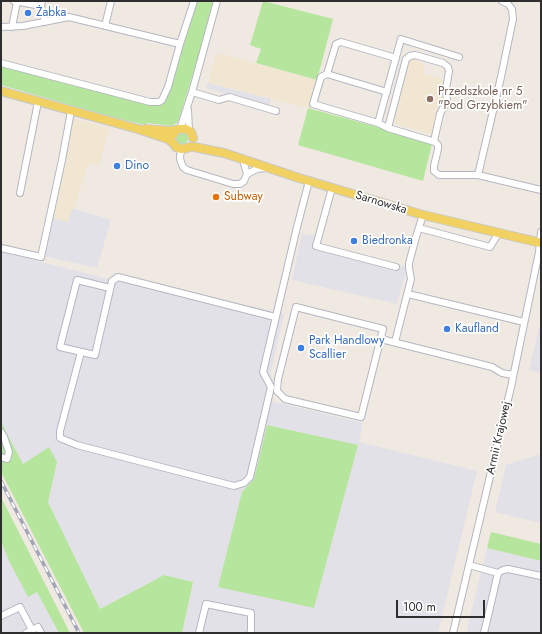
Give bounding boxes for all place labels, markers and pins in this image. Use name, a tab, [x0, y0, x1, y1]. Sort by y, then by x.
place label: Żabka	[36, 6, 66, 20]
marker: Żabka	[23, 8, 33, 18]
place label: Przedszkole nr 5 "Pod Grzybkiem"	[438, 85, 528, 113]
marker: Przedszkole nr 5 "Pod Grzybkiem"	[425, 94, 435, 104]
place label: Dino	[125, 159, 149, 173]
marker: Dino	[112, 161, 122, 171]
place label: Subway	[224, 190, 263, 204]
marker: Subway	[211, 192, 221, 202]
place label: Biedronka	[362, 234, 413, 248]
marker: Biedronka	[349, 236, 359, 246]
place label: Kaufland	[455, 322, 499, 336]
marker: Kaufland	[442, 324, 452, 334]
place label: Park Handlowy Scallier	[309, 334, 384, 362]
marker: Park Handlowy Scallier	[296, 343, 306, 353]

